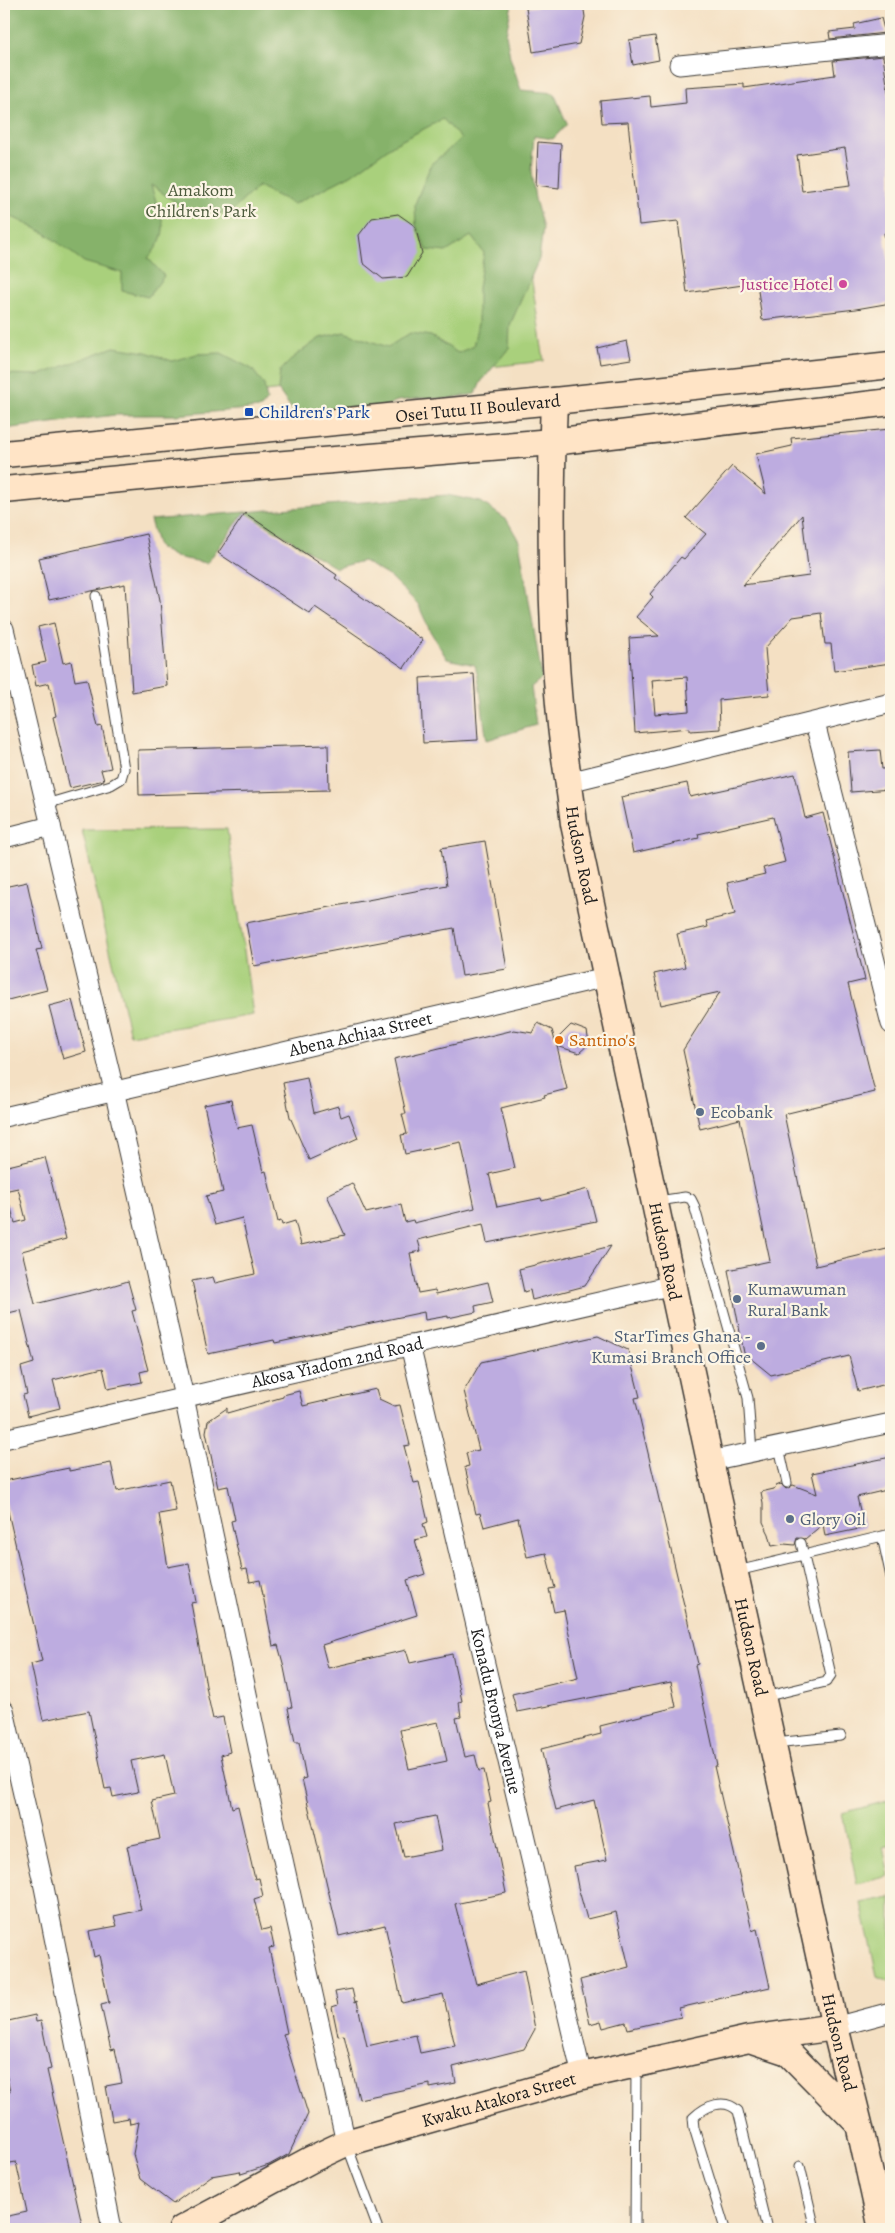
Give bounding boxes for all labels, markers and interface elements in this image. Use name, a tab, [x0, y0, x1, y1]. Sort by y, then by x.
park label: Amakom Children's Park	[146, 178, 257, 223]
place label: Justice Hotel	[740, 272, 834, 296]
marker: Justice Hotel	[837, 278, 849, 290]
street label: Osei Tutu II Boulevard	[394, 388, 562, 428]
place label: Children's Park	[259, 400, 370, 424]
marker: Children's Park	[243, 406, 255, 418]
street label: Hudson Road	[560, 804, 603, 907]
street label: Abena Achiaa Street	[285, 1006, 435, 1063]
place label: Santino's	[569, 1028, 636, 1052]
marker: Santino's	[553, 1034, 565, 1046]
place label: Ecobank	[710, 1100, 773, 1124]
marker: Ecobank	[694, 1106, 706, 1118]
street label: Hudson Road	[643, 1200, 687, 1303]
place label: Kumawuman Rural Bank	[747, 1277, 846, 1322]
marker: Kumawuman Rural Bank	[731, 1293, 743, 1305]
place label: StarTimes Ghana - Kumasi Branch Office	[591, 1324, 751, 1369]
street label: Akosa Yiadom 2nd Road	[248, 1331, 426, 1394]
marker: StarTimes Ghana - Kumasi Branch Office	[755, 1340, 767, 1352]
place label: Glory Oil	[800, 1507, 866, 1531]
marker: Glory Oil	[784, 1513, 796, 1525]
street label: Hudson Road	[729, 1595, 774, 1699]
street label: Konadu Bronya Avenue	[465, 1625, 527, 1797]
street label: Hudson Road	[816, 1991, 863, 2094]
street label: Kwaku Atakora Street	[419, 2066, 579, 2133]

